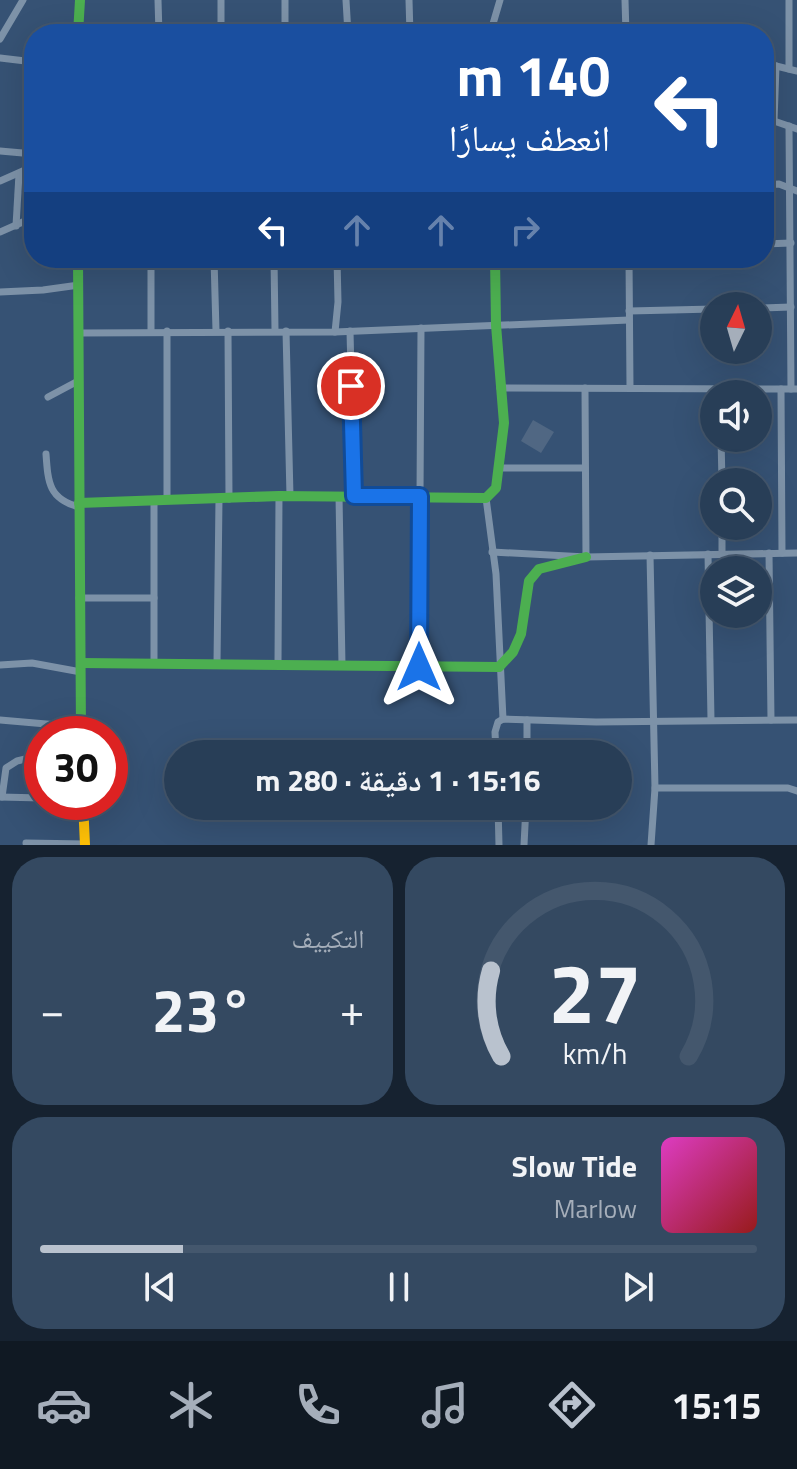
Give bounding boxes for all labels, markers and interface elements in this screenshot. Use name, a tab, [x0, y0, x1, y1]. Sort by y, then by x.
text: 140 m	[457, 33, 610, 118]
icon: left	[638, 56, 742, 160]
text: انعطف يسارًا	[449, 110, 610, 165]
icon: left	[251, 208, 295, 252]
icon: ahead	[335, 208, 379, 252]
icon: ahead	[419, 208, 463, 252]
icon: right	[503, 208, 547, 252]
north arrow	[700, 292, 772, 364]
map controls	[700, 292, 772, 628]
pin	[317, 352, 385, 420]
icon: arrive	[329, 364, 373, 408]
button: sound	[700, 380, 772, 452]
button: search	[700, 468, 772, 540]
button: layers	[700, 556, 772, 628]
position arrow	[377, 625, 461, 709]
speed limit sign: 30	[24, 716, 128, 820]
text: 15:16 · 1 دقيقة · 280 m	[255, 757, 541, 803]
text: التكييف	[292, 919, 365, 958]
text: 27	[548, 929, 641, 1055]
text: 23°	[152, 964, 253, 1055]
text: −	[40, 976, 65, 1043]
text: +	[340, 976, 365, 1043]
text: km/h	[562, 1032, 627, 1075]
text: Slow Tide	[512, 1143, 637, 1189]
text: Marlow	[554, 1189, 637, 1228]
icon: previous	[138, 1265, 182, 1309]
icon: pause	[377, 1265, 421, 1309]
icon: next	[616, 1265, 660, 1309]
icon: car	[36, 1377, 92, 1433]
icon: climate	[163, 1377, 219, 1433]
icon: phone	[290, 1377, 346, 1433]
icon: music	[417, 1377, 473, 1433]
icon: directions	[544, 1377, 600, 1433]
text: 15:15	[672, 1378, 761, 1433]

